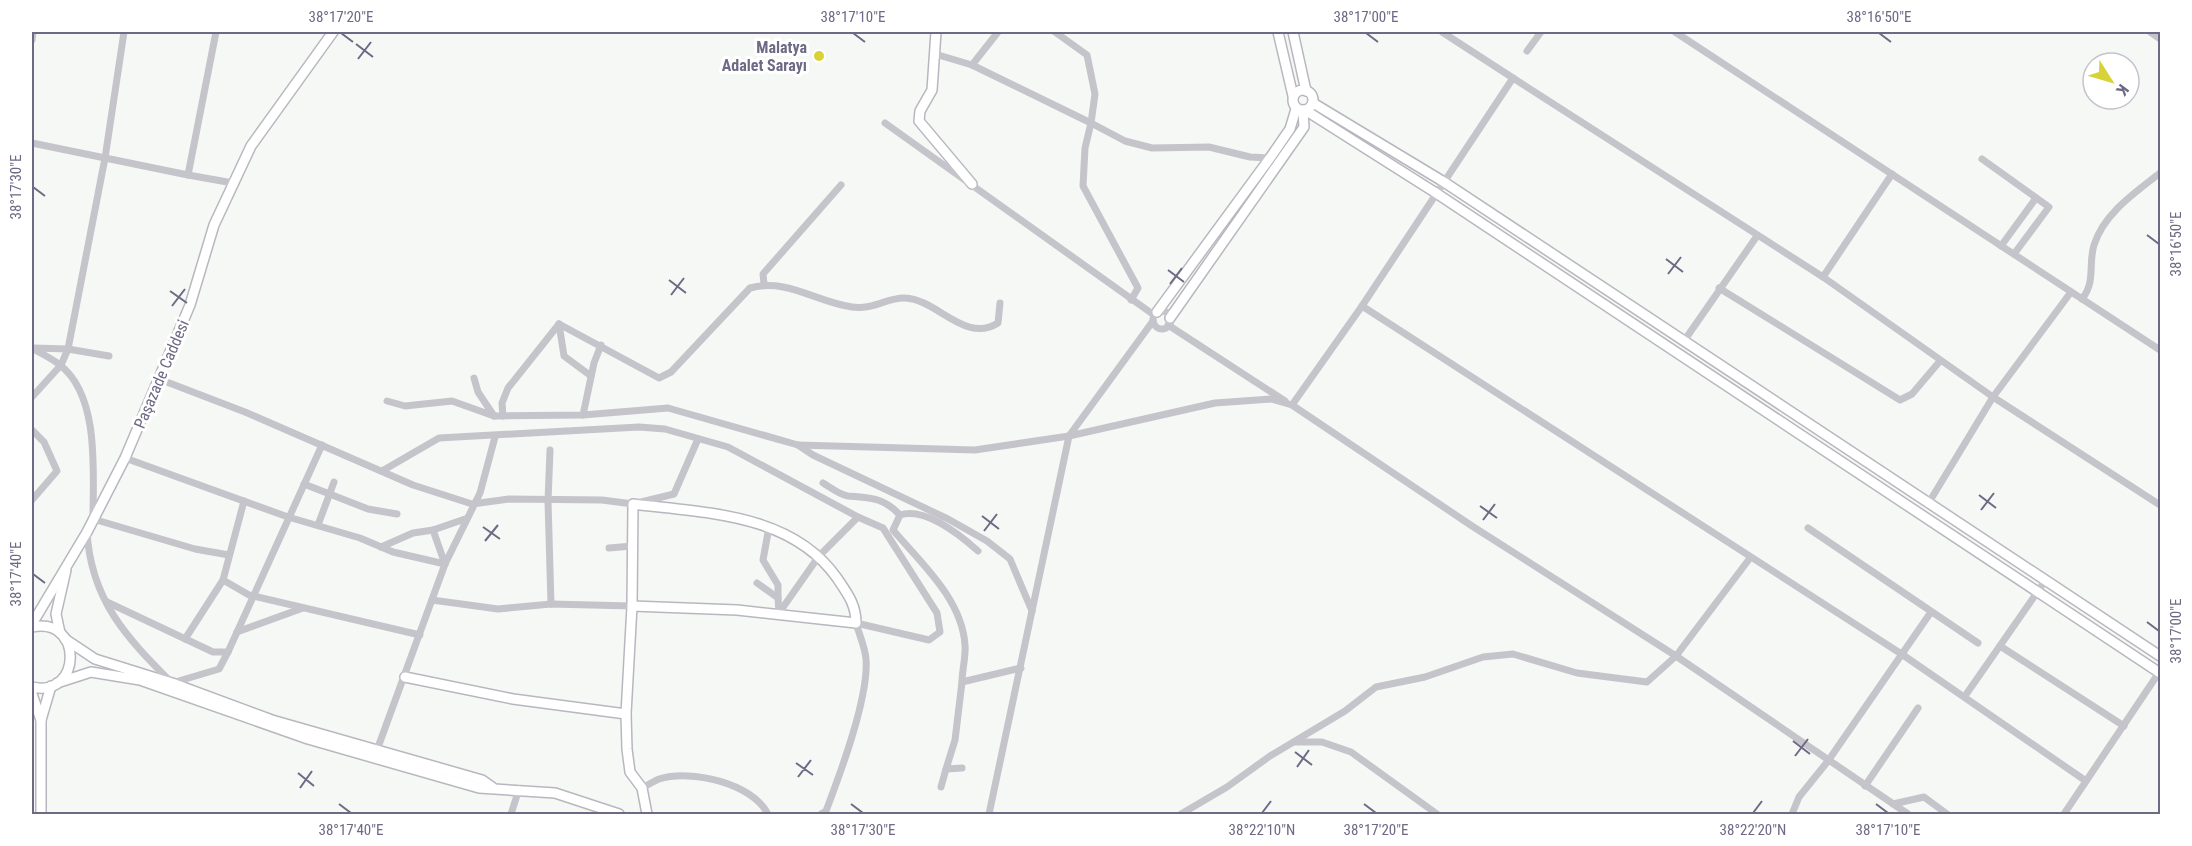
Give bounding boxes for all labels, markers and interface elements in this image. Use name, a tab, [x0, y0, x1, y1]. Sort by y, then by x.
text: 38°17'20"E	[309, 8, 373, 26]
text: 38°17'10"E	[821, 8, 885, 26]
text: 38°17'00"E	[1334, 8, 1398, 26]
text: 38°16'50"E	[1847, 8, 1911, 26]
place label: Malatya Adalet Sarayı	[722, 38, 807, 75]
marker: Malatya Adalet Sarayı	[812, 49, 826, 63]
north arrow	[2081, 51, 2141, 111]
text: K	[2112, 80, 2133, 99]
text: 38°17'30"E	[7, 155, 25, 219]
text: 38°16'50"E	[2167, 212, 2185, 276]
street label: Paşazade Caddesi	[130, 317, 193, 431]
text: 38°17'40"E	[7, 542, 25, 606]
text: 38°17'00"E	[2167, 599, 2185, 663]
text: 38°17'40"E	[319, 821, 383, 839]
text: 38°17'30"E	[831, 821, 895, 839]
text: 38°22'10"N	[1229, 821, 1295, 839]
text: 38°17'20"E	[1344, 821, 1408, 839]
text: 38°22'20"N	[1720, 821, 1786, 839]
text: 38°17'10"E	[1856, 821, 1920, 839]

